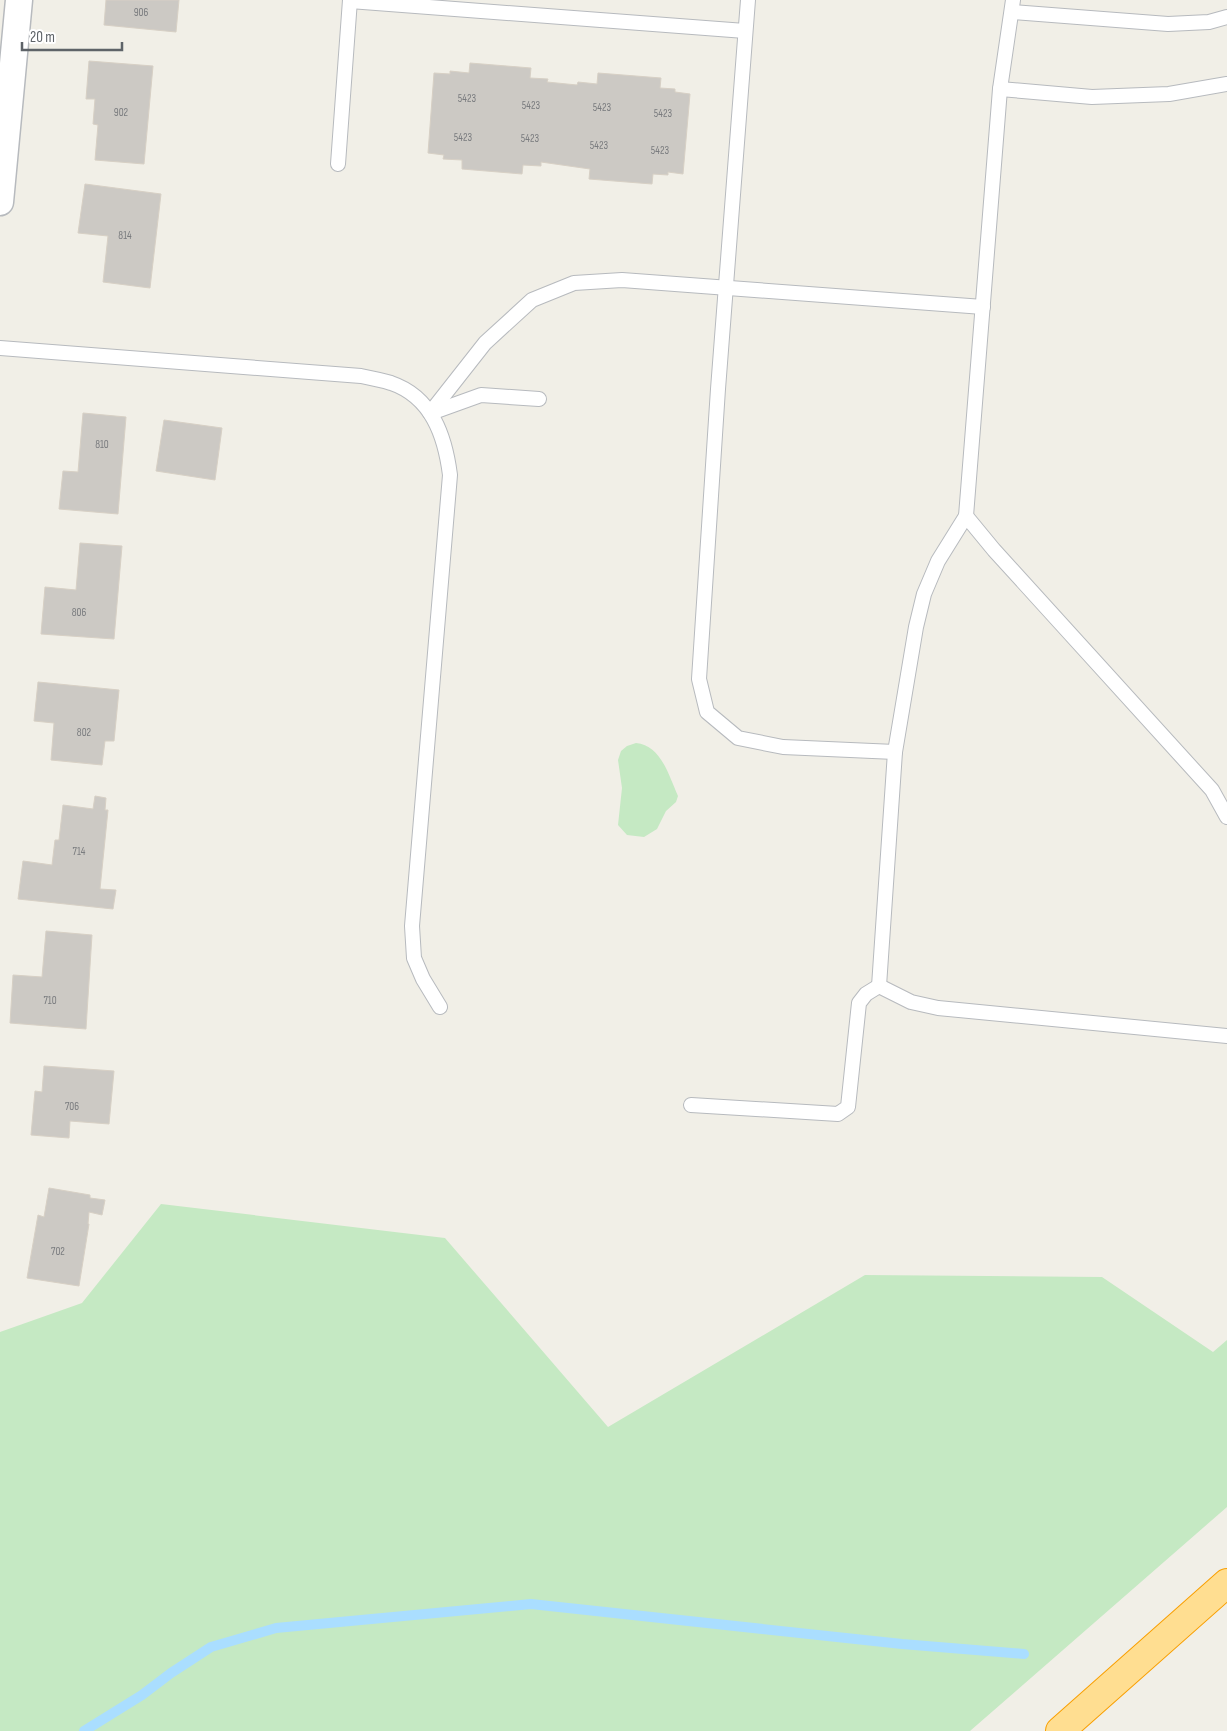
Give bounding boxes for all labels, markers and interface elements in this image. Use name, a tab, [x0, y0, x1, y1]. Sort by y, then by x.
house number: 906	[134, 6, 148, 19]
scale bar	[22, 20, 122, 52]
text: 20 m	[30, 28, 55, 47]
house number: 5423	[458, 92, 477, 105]
house number: 5423	[522, 99, 541, 112]
house number: 5423	[593, 101, 612, 114]
house number: 902	[114, 106, 129, 119]
house number: 5423	[654, 107, 673, 120]
house number: 5423	[454, 131, 473, 144]
house number: 5423	[521, 132, 540, 145]
house number: 5423	[590, 139, 609, 152]
house number: 5423	[651, 144, 670, 157]
house number: 814	[118, 229, 132, 242]
house number: 810	[95, 438, 109, 451]
house number: 806	[72, 606, 86, 619]
house number: 802	[77, 726, 92, 739]
house number: 714	[73, 845, 86, 858]
house number: 710	[43, 994, 57, 1007]
house number: 706	[65, 1100, 79, 1113]
house number: 702	[51, 1245, 65, 1258]

